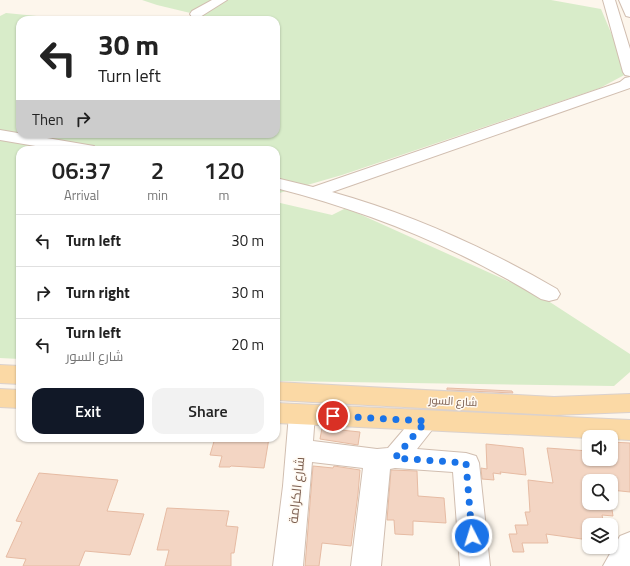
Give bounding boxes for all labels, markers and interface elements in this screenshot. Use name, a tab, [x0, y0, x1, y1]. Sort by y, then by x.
text: 30 m	[98, 23, 159, 66]
icon: left	[32, 32, 84, 84]
text: Turn left	[98, 62, 161, 89]
text: Then	[32, 108, 64, 131]
icon: right	[72, 108, 94, 130]
text: 06:37	[52, 152, 111, 188]
text: 2	[151, 152, 164, 188]
text: 120	[204, 152, 244, 188]
text: Arrival	[64, 185, 99, 205]
text: min	[147, 185, 168, 205]
text: m	[219, 185, 229, 205]
text: Turn left	[66, 229, 121, 252]
text: 30 m	[231, 229, 264, 252]
icon: left	[32, 230, 54, 252]
text: Turn right	[66, 281, 130, 304]
text: 30 m	[231, 281, 264, 304]
icon: right	[32, 282, 54, 304]
text: Turn left	[66, 321, 121, 344]
text: 20 m	[231, 333, 264, 356]
icon: left	[32, 334, 54, 356]
text: شارع السور	[66, 346, 123, 366]
button: Exit	[32, 388, 144, 434]
button: Share	[152, 388, 264, 434]
street label: شارع السور	[427, 392, 478, 410]
pin	[316, 399, 350, 433]
icon: arrive	[322, 405, 344, 427]
map controls	[582, 430, 618, 554]
button: sound	[582, 430, 618, 466]
street label: شارع الكرامة	[283, 456, 309, 524]
button: search	[582, 474, 618, 510]
position arrow	[451, 515, 493, 557]
button: layers	[582, 518, 618, 554]

